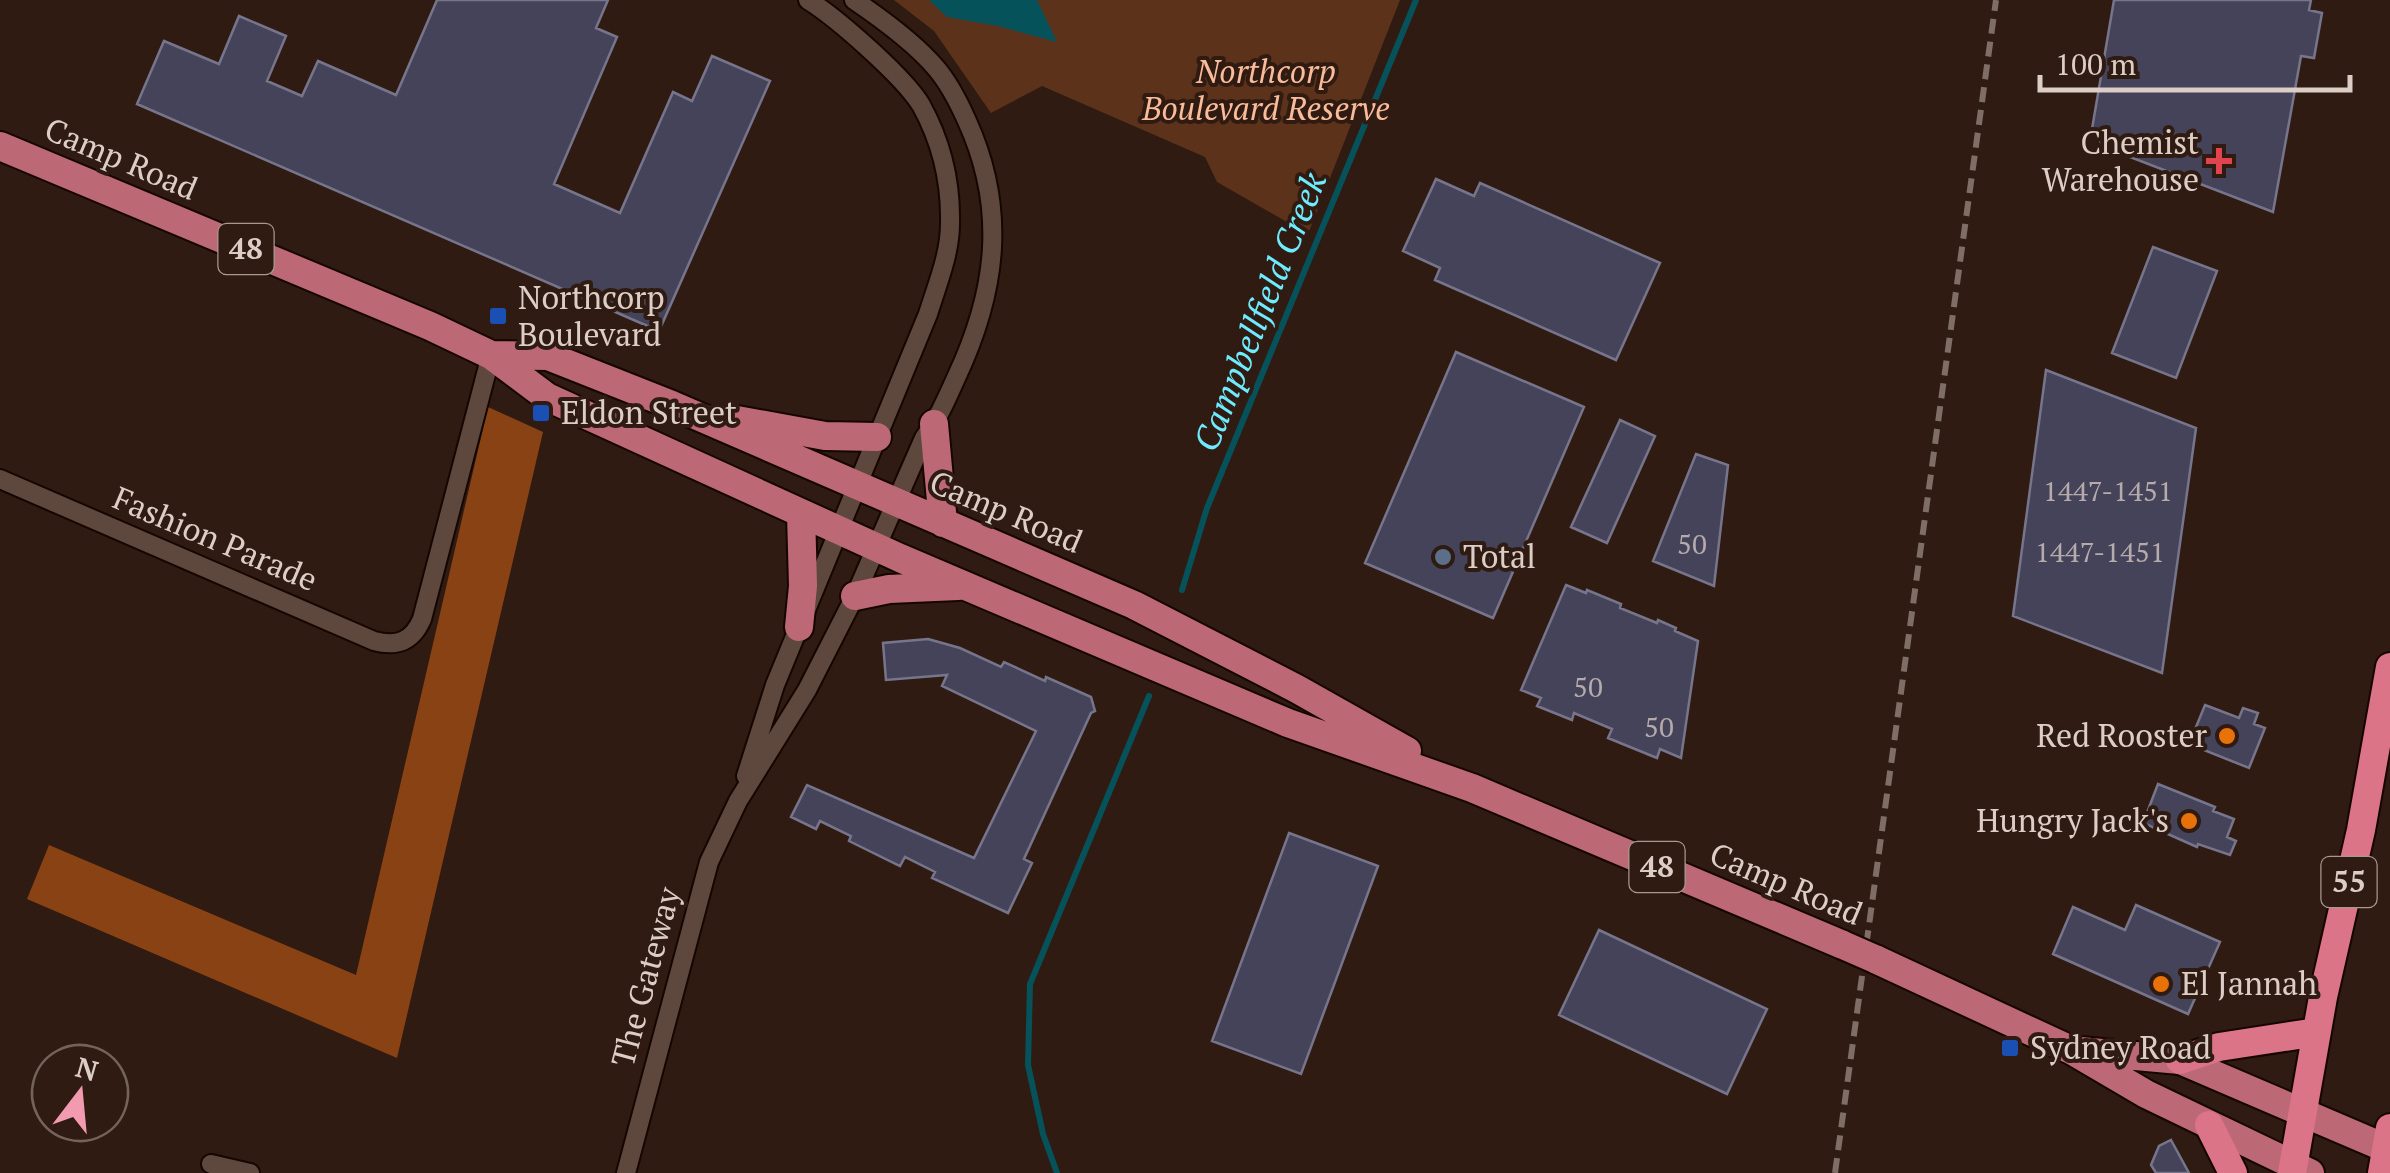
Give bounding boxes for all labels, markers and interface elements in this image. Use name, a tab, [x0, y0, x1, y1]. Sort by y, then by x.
scale bar	[2040, 30, 2350, 92]
text: 100 m	[2055, 44, 2136, 84]
park label: Northcorp Boulevard Reserve	[1141, 50, 1390, 129]
street label: Camp Road	[39, 107, 204, 209]
place label: Chemist Warehouse	[2042, 121, 2199, 200]
marker: Chemist Warehouse	[2208, 150, 2230, 172]
water label: Campbellfield Creek	[1182, 165, 1336, 458]
road number: 48	[218, 224, 274, 274]
place label: Northcorp Boulevard	[518, 276, 665, 355]
marker: Northcorp Boulevard	[487, 305, 509, 327]
place label: Eldon Street	[561, 391, 737, 433]
marker: Eldon Street	[530, 402, 552, 424]
street label: Camp Road	[924, 460, 1089, 562]
house number: 1447-1451	[2043, 472, 2173, 509]
street label: Fashion Parade	[107, 476, 324, 600]
house number: 50	[1677, 525, 1707, 562]
house number: 1447-1451	[2035, 533, 2165, 570]
place label: Total	[1463, 535, 1536, 577]
marker: Total	[1432, 546, 1454, 568]
house number: 50	[1573, 668, 1603, 705]
house number: 50	[1644, 708, 1674, 745]
place label: Red Rooster	[2036, 714, 2208, 756]
marker: Red Rooster	[2216, 725, 2238, 747]
place label: Hungry Jack's	[1976, 799, 2169, 841]
marker: Hungry Jack's	[2178, 810, 2200, 832]
street label: Camp Road	[1704, 832, 1869, 934]
road number: 48	[1630, 842, 1684, 892]
road number: 55	[2322, 857, 2376, 907]
street label: The Gateway	[601, 882, 689, 1071]
place label: El Jannah	[2181, 962, 2317, 1004]
marker: El Jannah	[2150, 973, 2172, 995]
place label: Sydney Road	[2030, 1026, 2211, 1068]
marker: Sydney Road	[1999, 1037, 2021, 1059]
north arrow	[30, 1043, 130, 1143]
text: N	[72, 1048, 102, 1089]

